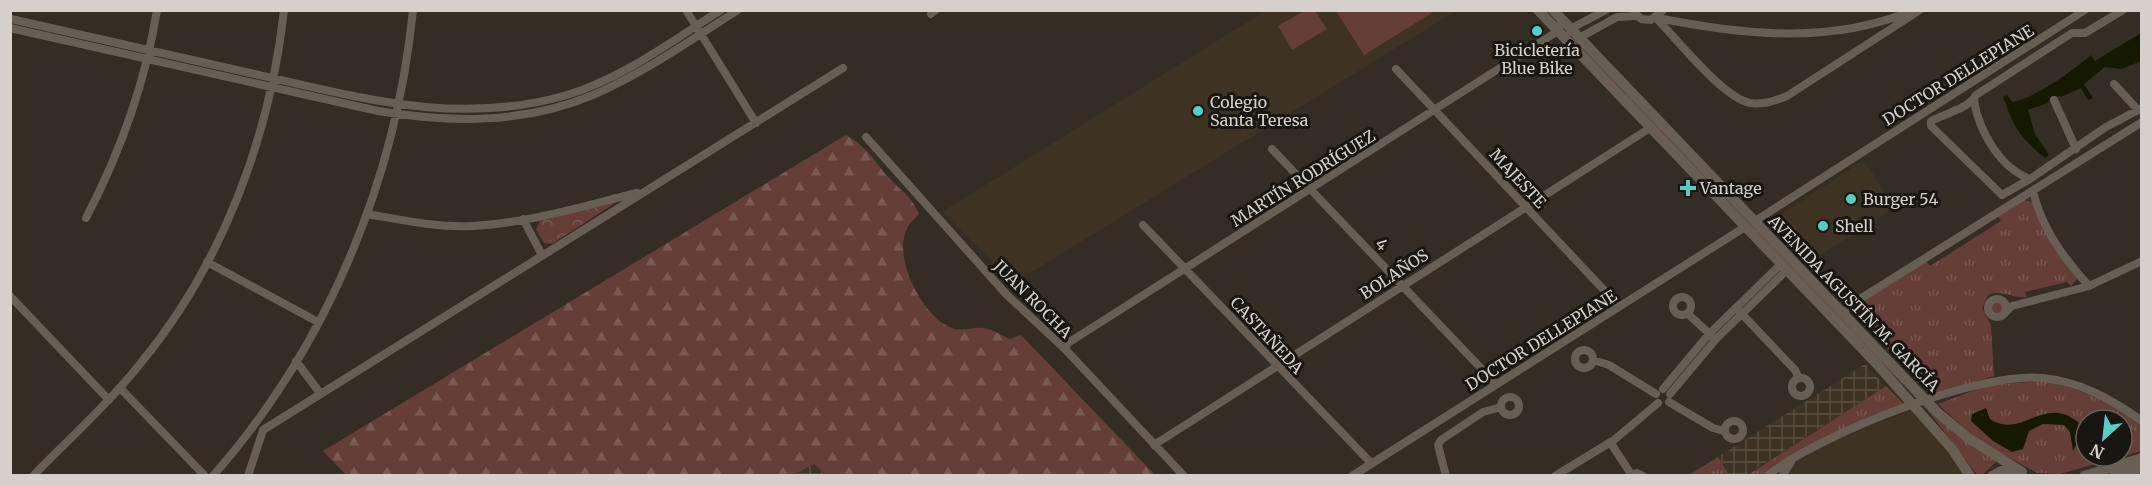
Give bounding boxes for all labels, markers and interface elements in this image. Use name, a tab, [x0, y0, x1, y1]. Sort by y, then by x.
street label: DOCTOR DELLEPIANE	[1879, 20, 2038, 130]
marker: Bicicletería Blue Bike	[1530, 24, 1544, 38]
place label: Bicicletería Blue Bike	[1494, 40, 1580, 78]
place label: Colegio Santa Teresa	[1210, 92, 1309, 130]
marker: Colegio Santa Teresa	[1191, 104, 1205, 118]
street label: MARTÍN RODRÍGUEZ	[1227, 125, 1379, 231]
street label: MAJESTE	[1486, 144, 1551, 212]
place label: Vantage	[1699, 178, 1762, 198]
marker: Vantage	[1681, 181, 1695, 195]
place label: Burger 54	[1863, 189, 1938, 209]
marker: Burger 54	[1844, 192, 1858, 206]
street label: AVENIDA AGUSTÍN M. GARCÍA	[1764, 210, 1944, 396]
place label: Shell	[1835, 216, 1873, 236]
marker: Shell	[1816, 219, 1830, 233]
street label: 4	[1371, 234, 1393, 255]
street label: BOLAÑOS	[1356, 245, 1432, 303]
street label: JUAN ROCHA	[989, 255, 1077, 343]
street label: DOCTOR DELLEPIANE	[1462, 285, 1621, 395]
street label: CASTAÑEDA	[1226, 292, 1308, 378]
north arrow	[2074, 408, 2134, 468]
text: N	[2087, 439, 2107, 463]

